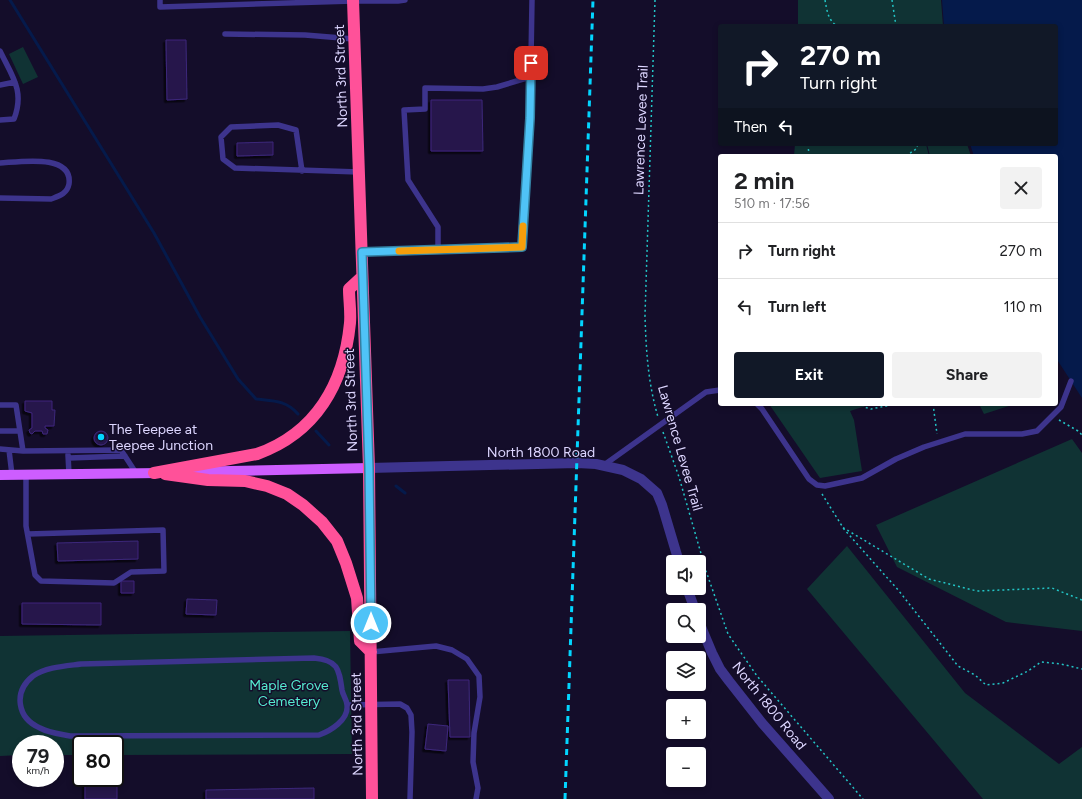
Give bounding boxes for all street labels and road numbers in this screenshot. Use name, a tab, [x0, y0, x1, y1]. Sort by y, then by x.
street label: North 3rd Street	[331, 24, 351, 128]
street label: Lawrence Levee Trail	[630, 65, 652, 195]
street label: North 3rd Street	[341, 348, 361, 452]
street label: Lawrence Levee Trail	[654, 383, 706, 513]
street label: North 1800 Road	[487, 444, 595, 461]
street label: North 1800 Road	[728, 659, 810, 753]
street label: North 3rd Street	[348, 672, 366, 776]

